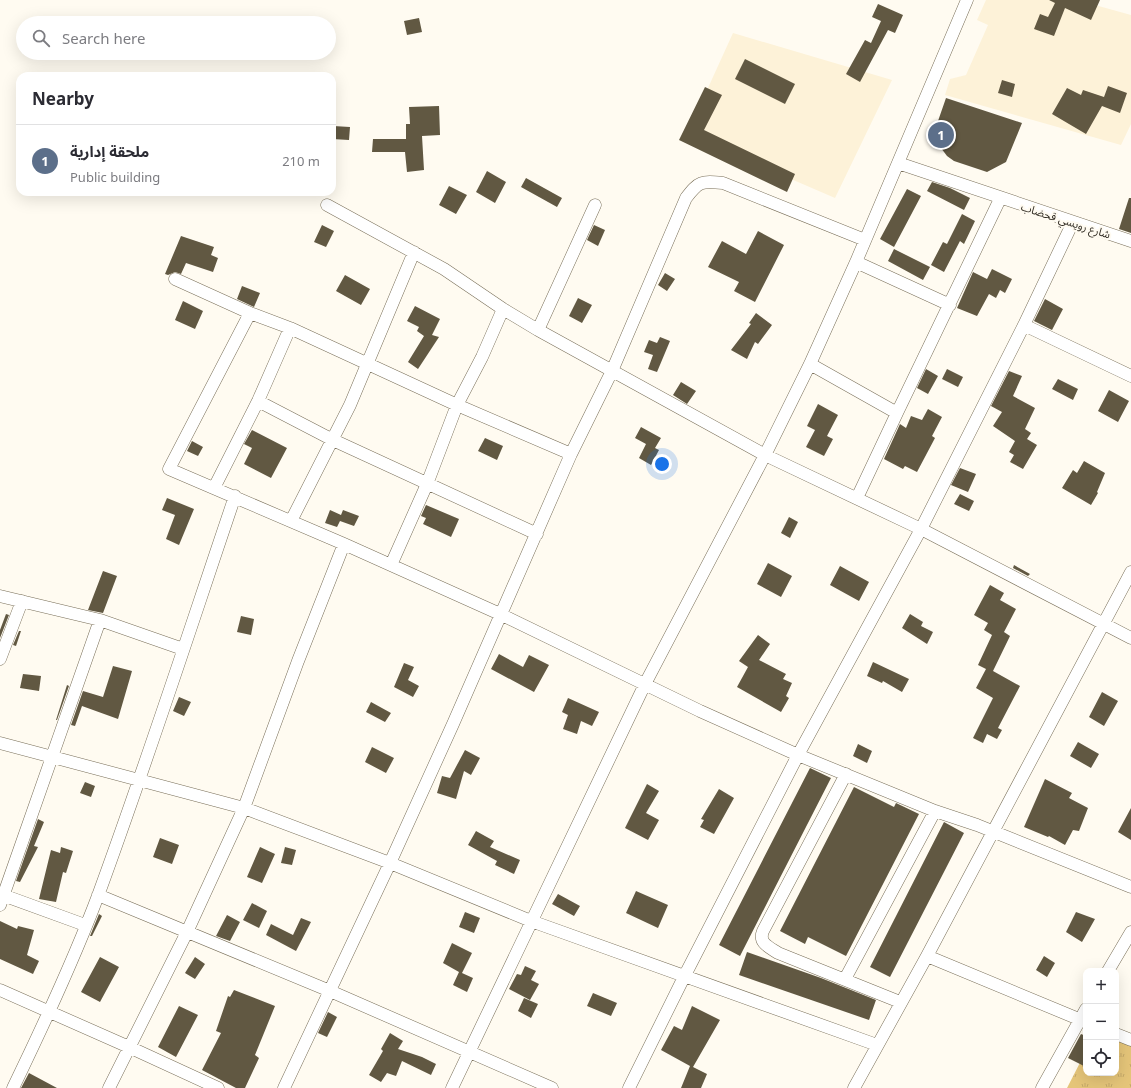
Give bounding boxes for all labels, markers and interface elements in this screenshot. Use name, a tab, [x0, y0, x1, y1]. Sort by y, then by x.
search box	[16, 16, 336, 60]
icon: search	[30, 27, 52, 49]
text: Search here	[62, 28, 145, 48]
text: Nearby	[32, 87, 94, 110]
pin: 1	[928, 120, 954, 150]
text: ملحقة إدارية	[70, 141, 149, 161]
text: 1	[41, 152, 49, 170]
text: 210 m	[282, 152, 320, 170]
text: Public building	[70, 168, 160, 186]
street label: شارع رويسي قحضاب	[1019, 198, 1113, 244]
your location	[652, 454, 672, 474]
map controls	[1083, 968, 1119, 1076]
button: +	[1083, 968, 1119, 1004]
button: −	[1083, 1004, 1119, 1040]
button: locate	[1083, 1040, 1119, 1076]

